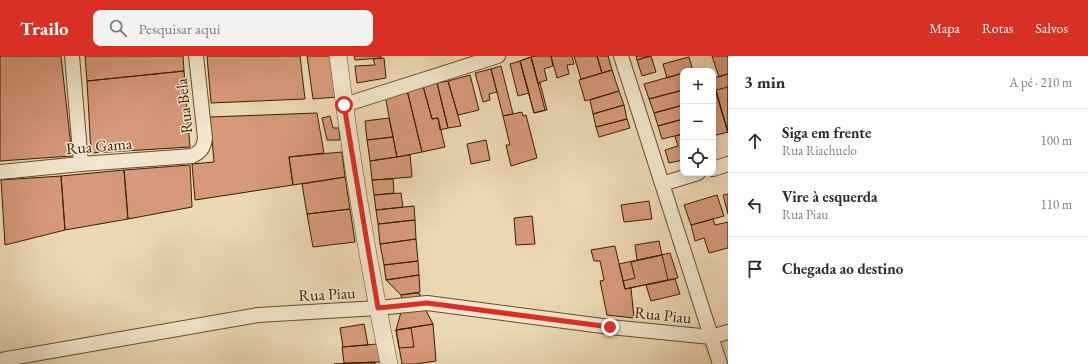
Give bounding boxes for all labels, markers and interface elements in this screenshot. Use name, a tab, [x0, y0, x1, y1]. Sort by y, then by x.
search box	[93, 10, 373, 46]
text: Trailo	[20, 16, 69, 41]
icon: search	[107, 17, 129, 39]
text: Pesquisar aqui	[139, 19, 220, 38]
text: Mapa	[929, 19, 960, 37]
text: Rotas	[982, 19, 1013, 37]
text: Salvos	[1035, 19, 1068, 37]
map controls	[680, 68, 716, 176]
button: +	[680, 68, 716, 104]
text: 3 min	[744, 71, 785, 93]
text: A pé · 210 m	[1009, 74, 1072, 91]
street label: Rua Bela	[171, 77, 197, 135]
route start	[335, 96, 353, 114]
button: −	[680, 104, 716, 140]
text: Siga em frente	[782, 123, 871, 142]
icon: ahead	[744, 130, 766, 152]
text: 100 m	[1041, 132, 1072, 149]
street label: Rua Gama	[65, 133, 134, 159]
button: locate	[680, 140, 716, 176]
text: Rua Riachuelo	[782, 142, 857, 159]
text: Vire à esquerda	[782, 187, 878, 206]
icon: left	[744, 194, 766, 216]
text: 110 m	[1041, 196, 1072, 213]
text: Rua Piau	[782, 206, 828, 223]
icon: arrive	[744, 258, 766, 280]
text: Chegada ao destino	[782, 259, 903, 278]
street label: Rua Piau	[298, 282, 357, 306]
street label: Rua Piau	[634, 302, 693, 328]
route end	[601, 318, 619, 336]

